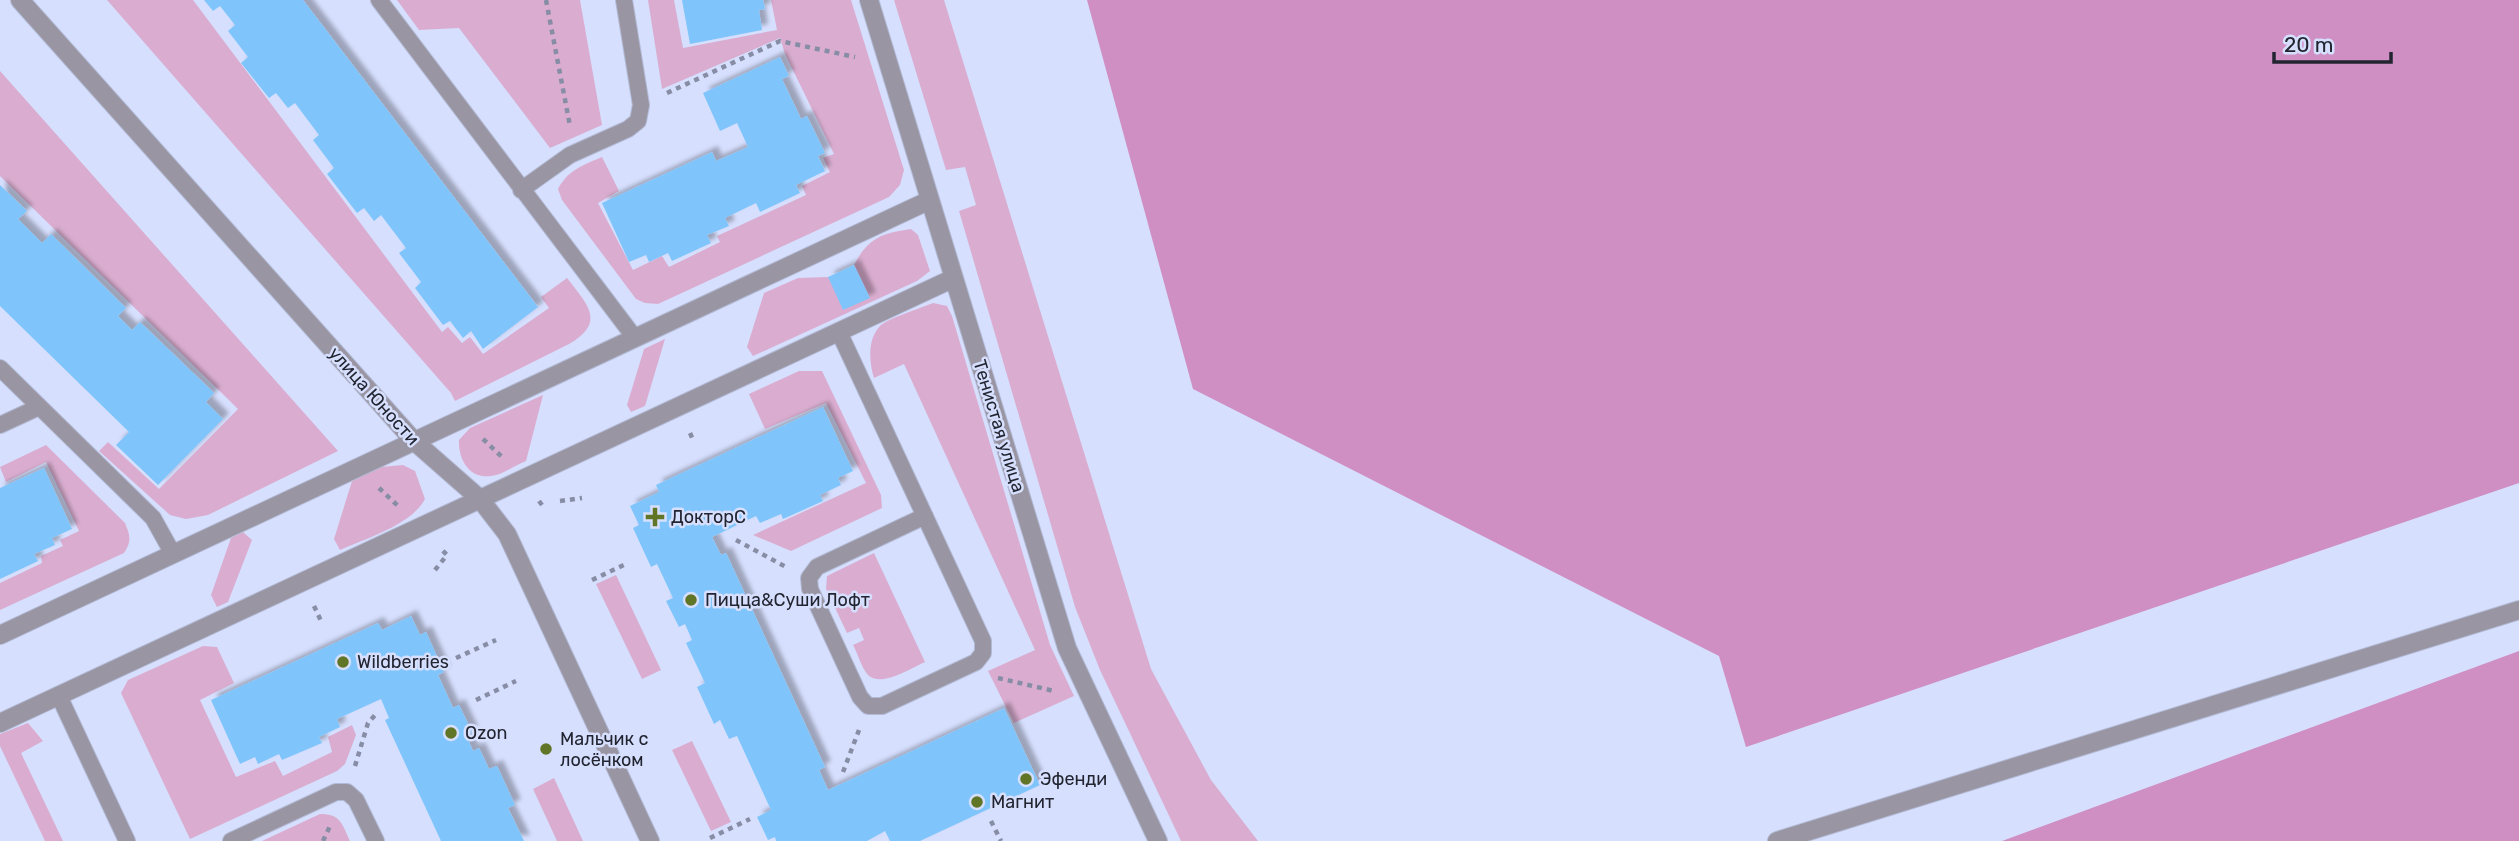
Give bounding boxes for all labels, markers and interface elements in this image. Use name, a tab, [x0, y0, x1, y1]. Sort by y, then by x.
scale bar	[2274, 21, 2391, 65]
text: 20 m	[2284, 32, 2333, 57]
street label: улица Юности	[324, 342, 424, 450]
street label: Тенистая улица	[968, 357, 1030, 495]
place label: ДокторС	[671, 506, 746, 528]
marker: ДокторС	[645, 507, 665, 527]
place label: Пицца&Суши Лофт	[705, 589, 870, 611]
marker: Пицца&Суши Лофт	[683, 592, 699, 608]
place label: Wildberries	[357, 651, 449, 673]
marker: Wildberries	[335, 654, 351, 670]
place label: Ozon	[465, 722, 507, 744]
marker: Ozon	[443, 725, 459, 741]
place label: Мальчик с лосёнком	[560, 728, 649, 771]
marker: Мальчик с лосёнком	[538, 741, 554, 757]
place label: Эфенди	[1040, 768, 1107, 790]
marker: Эфенди	[1018, 771, 1034, 787]
place label: Магнит	[991, 791, 1054, 813]
marker: Магнит	[969, 794, 985, 810]

